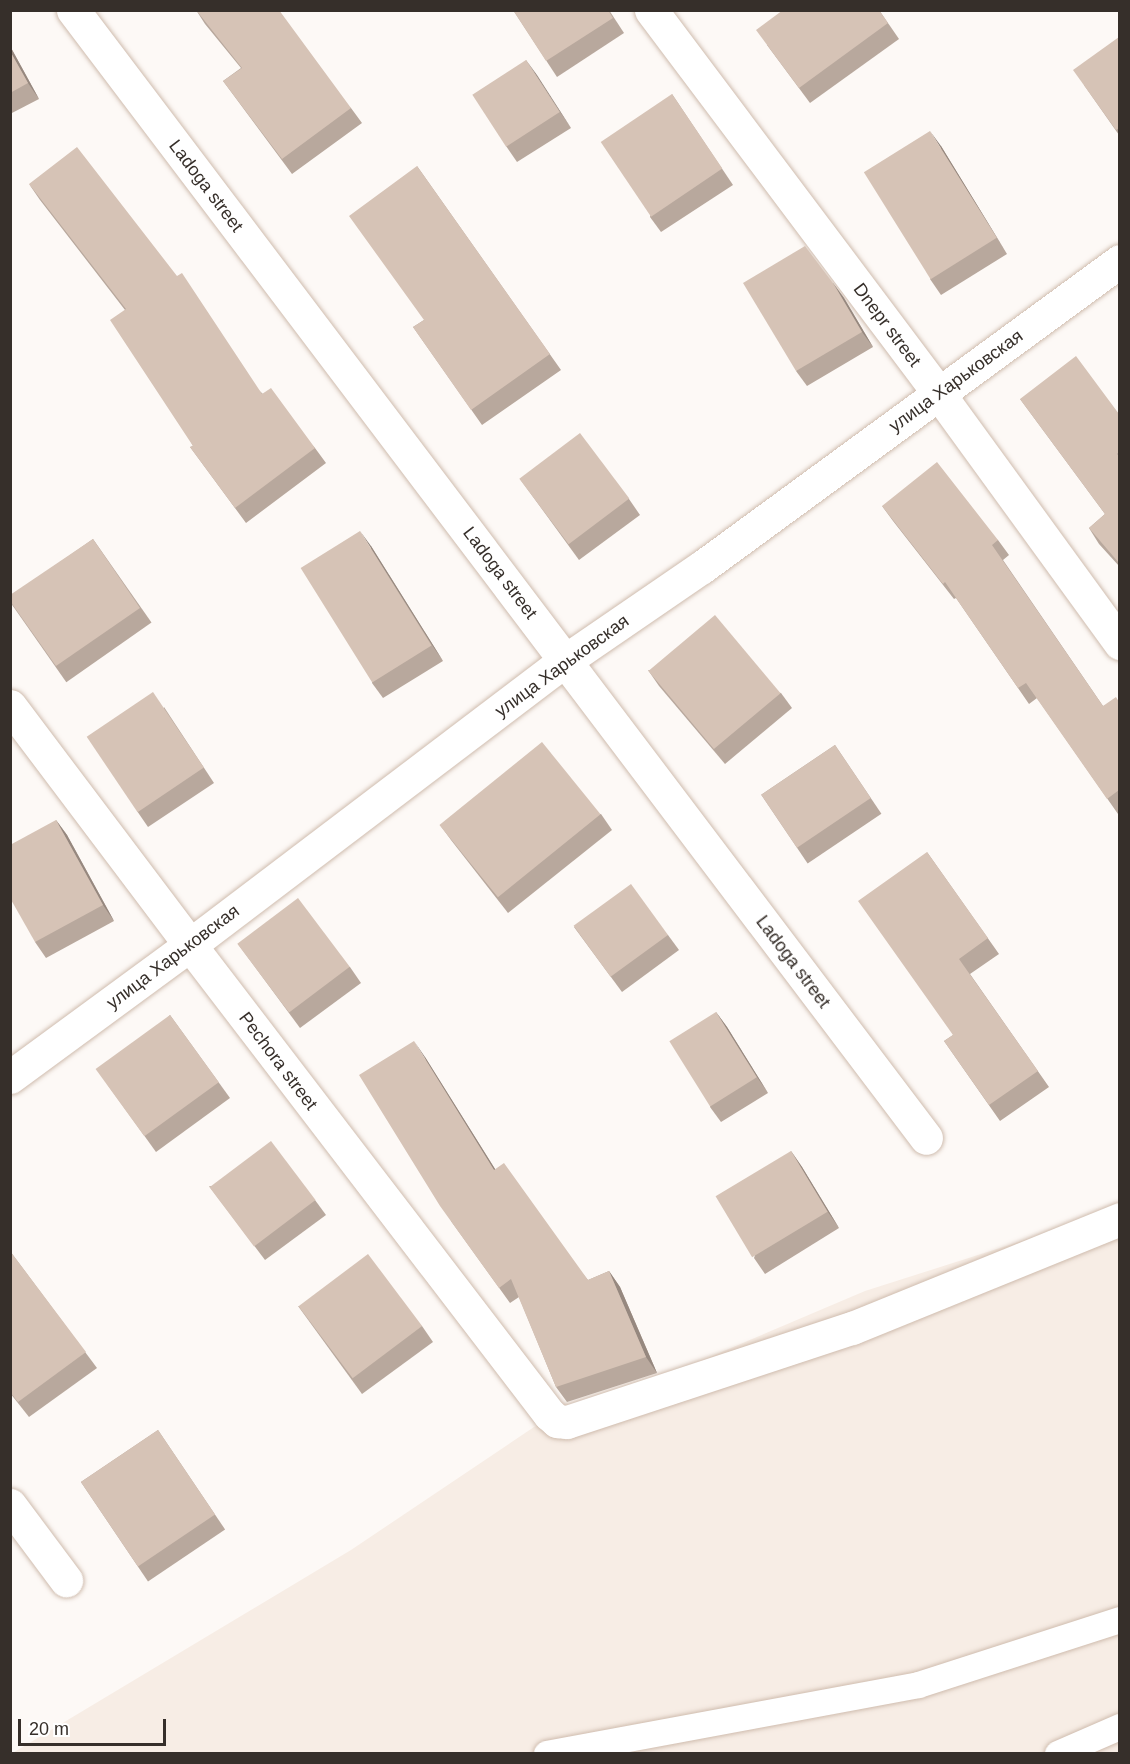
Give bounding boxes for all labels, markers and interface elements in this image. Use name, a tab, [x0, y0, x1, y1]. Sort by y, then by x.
street label: Ladoga street	[164, 136, 248, 236]
street label: Dnepr street	[849, 279, 925, 371]
street label: улица Харьковская	[885, 325, 1027, 437]
street label: Ladoga street	[458, 523, 542, 623]
street label: улица Харьковская	[491, 610, 633, 722]
street label: улица Харьковская	[102, 900, 244, 1014]
street label: Ladoga street	[751, 912, 835, 1012]
street label: Pechora street	[234, 1008, 322, 1114]
scale bar	[21, 1707, 170, 1745]
text: 20 m	[29, 1719, 69, 1739]

